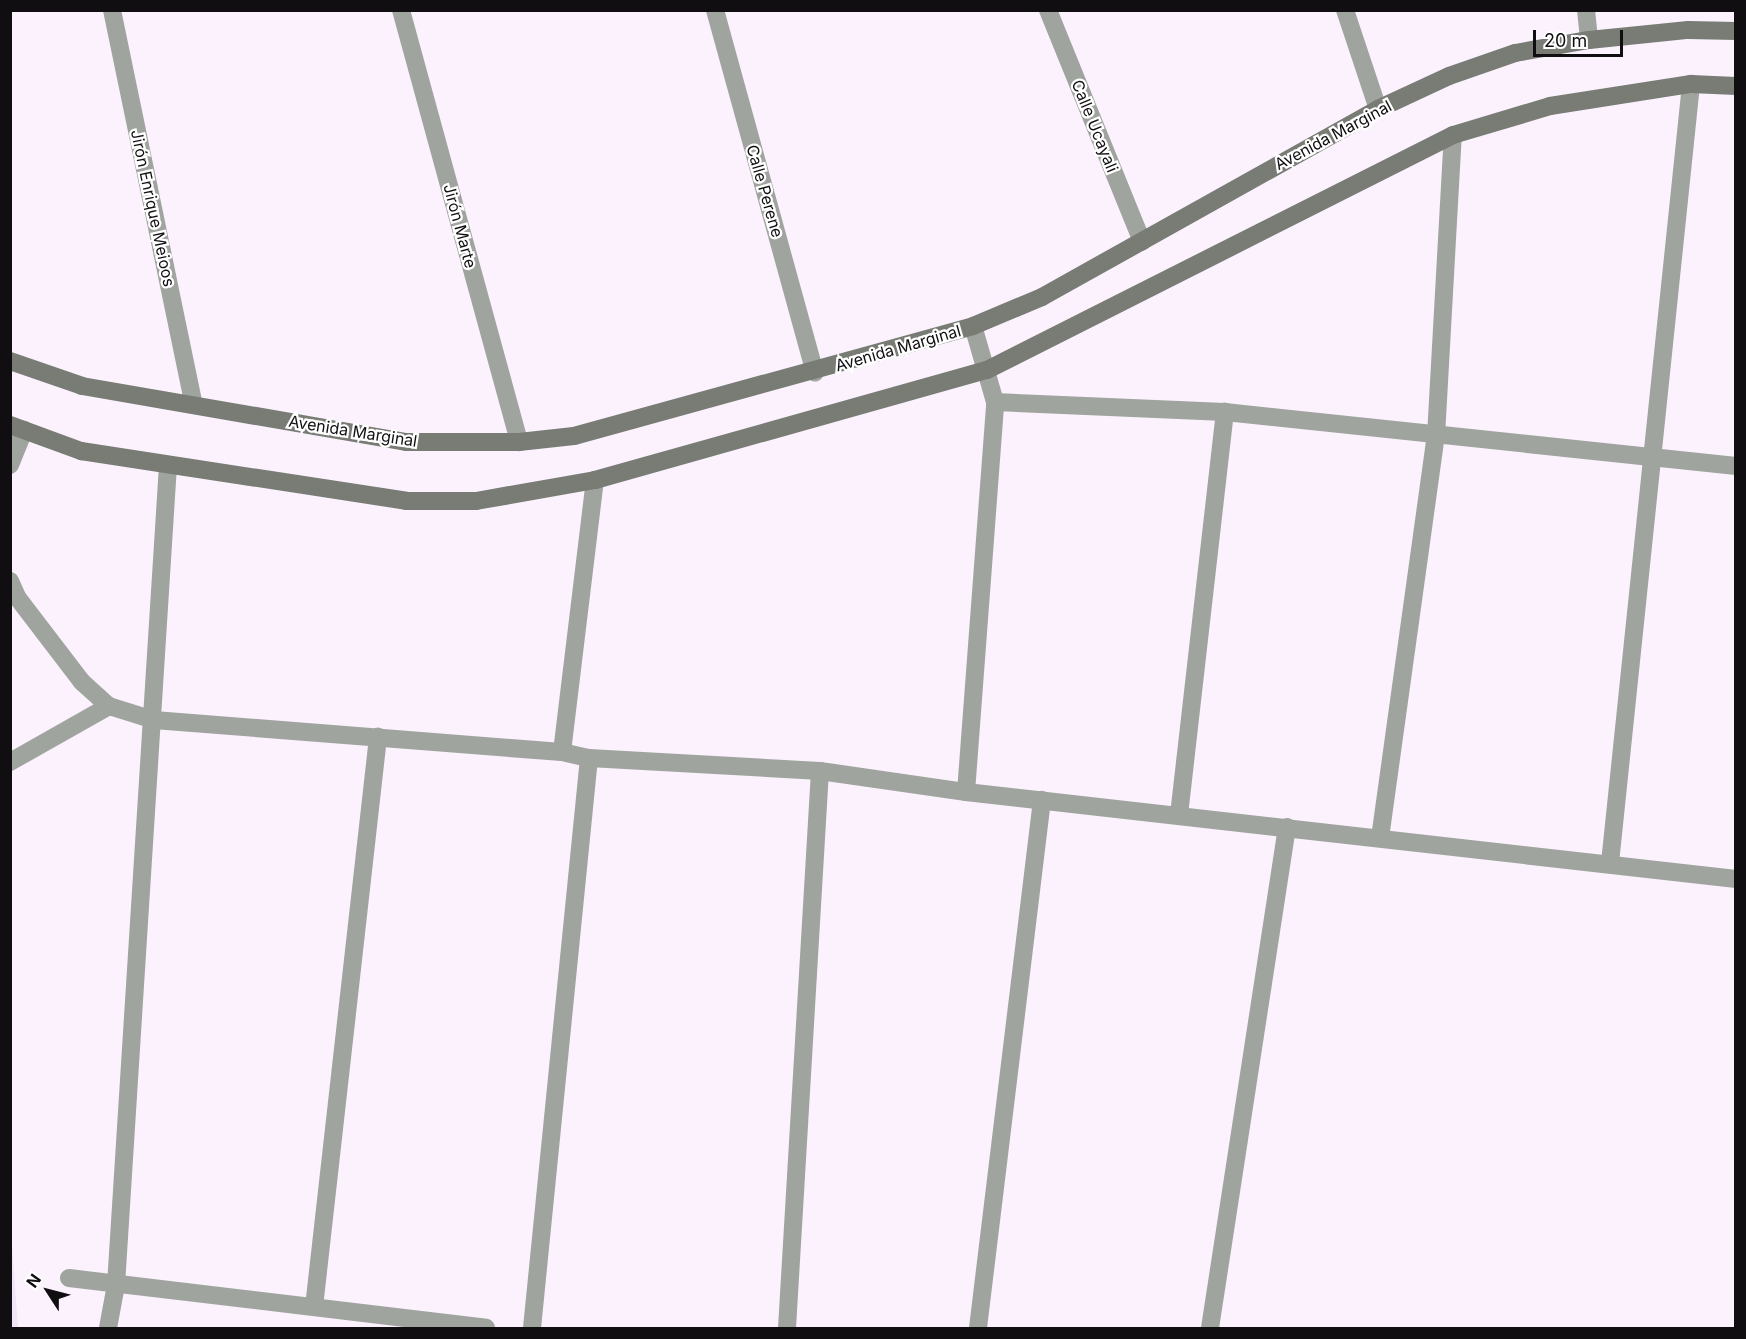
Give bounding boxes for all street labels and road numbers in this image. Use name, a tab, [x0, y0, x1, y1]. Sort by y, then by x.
street label: Calle Ucayali	[1068, 77, 1122, 175]
street label: Avenida Marginal	[1271, 96, 1395, 174]
street label: Jirón Enrique Meioos	[127, 128, 179, 288]
street label: Calle Perene	[743, 142, 787, 240]
street label: Jirón Marte	[440, 182, 480, 270]
street label: Avenida Marginal	[833, 321, 963, 375]
street label: Avenida Marginal	[287, 411, 419, 451]

